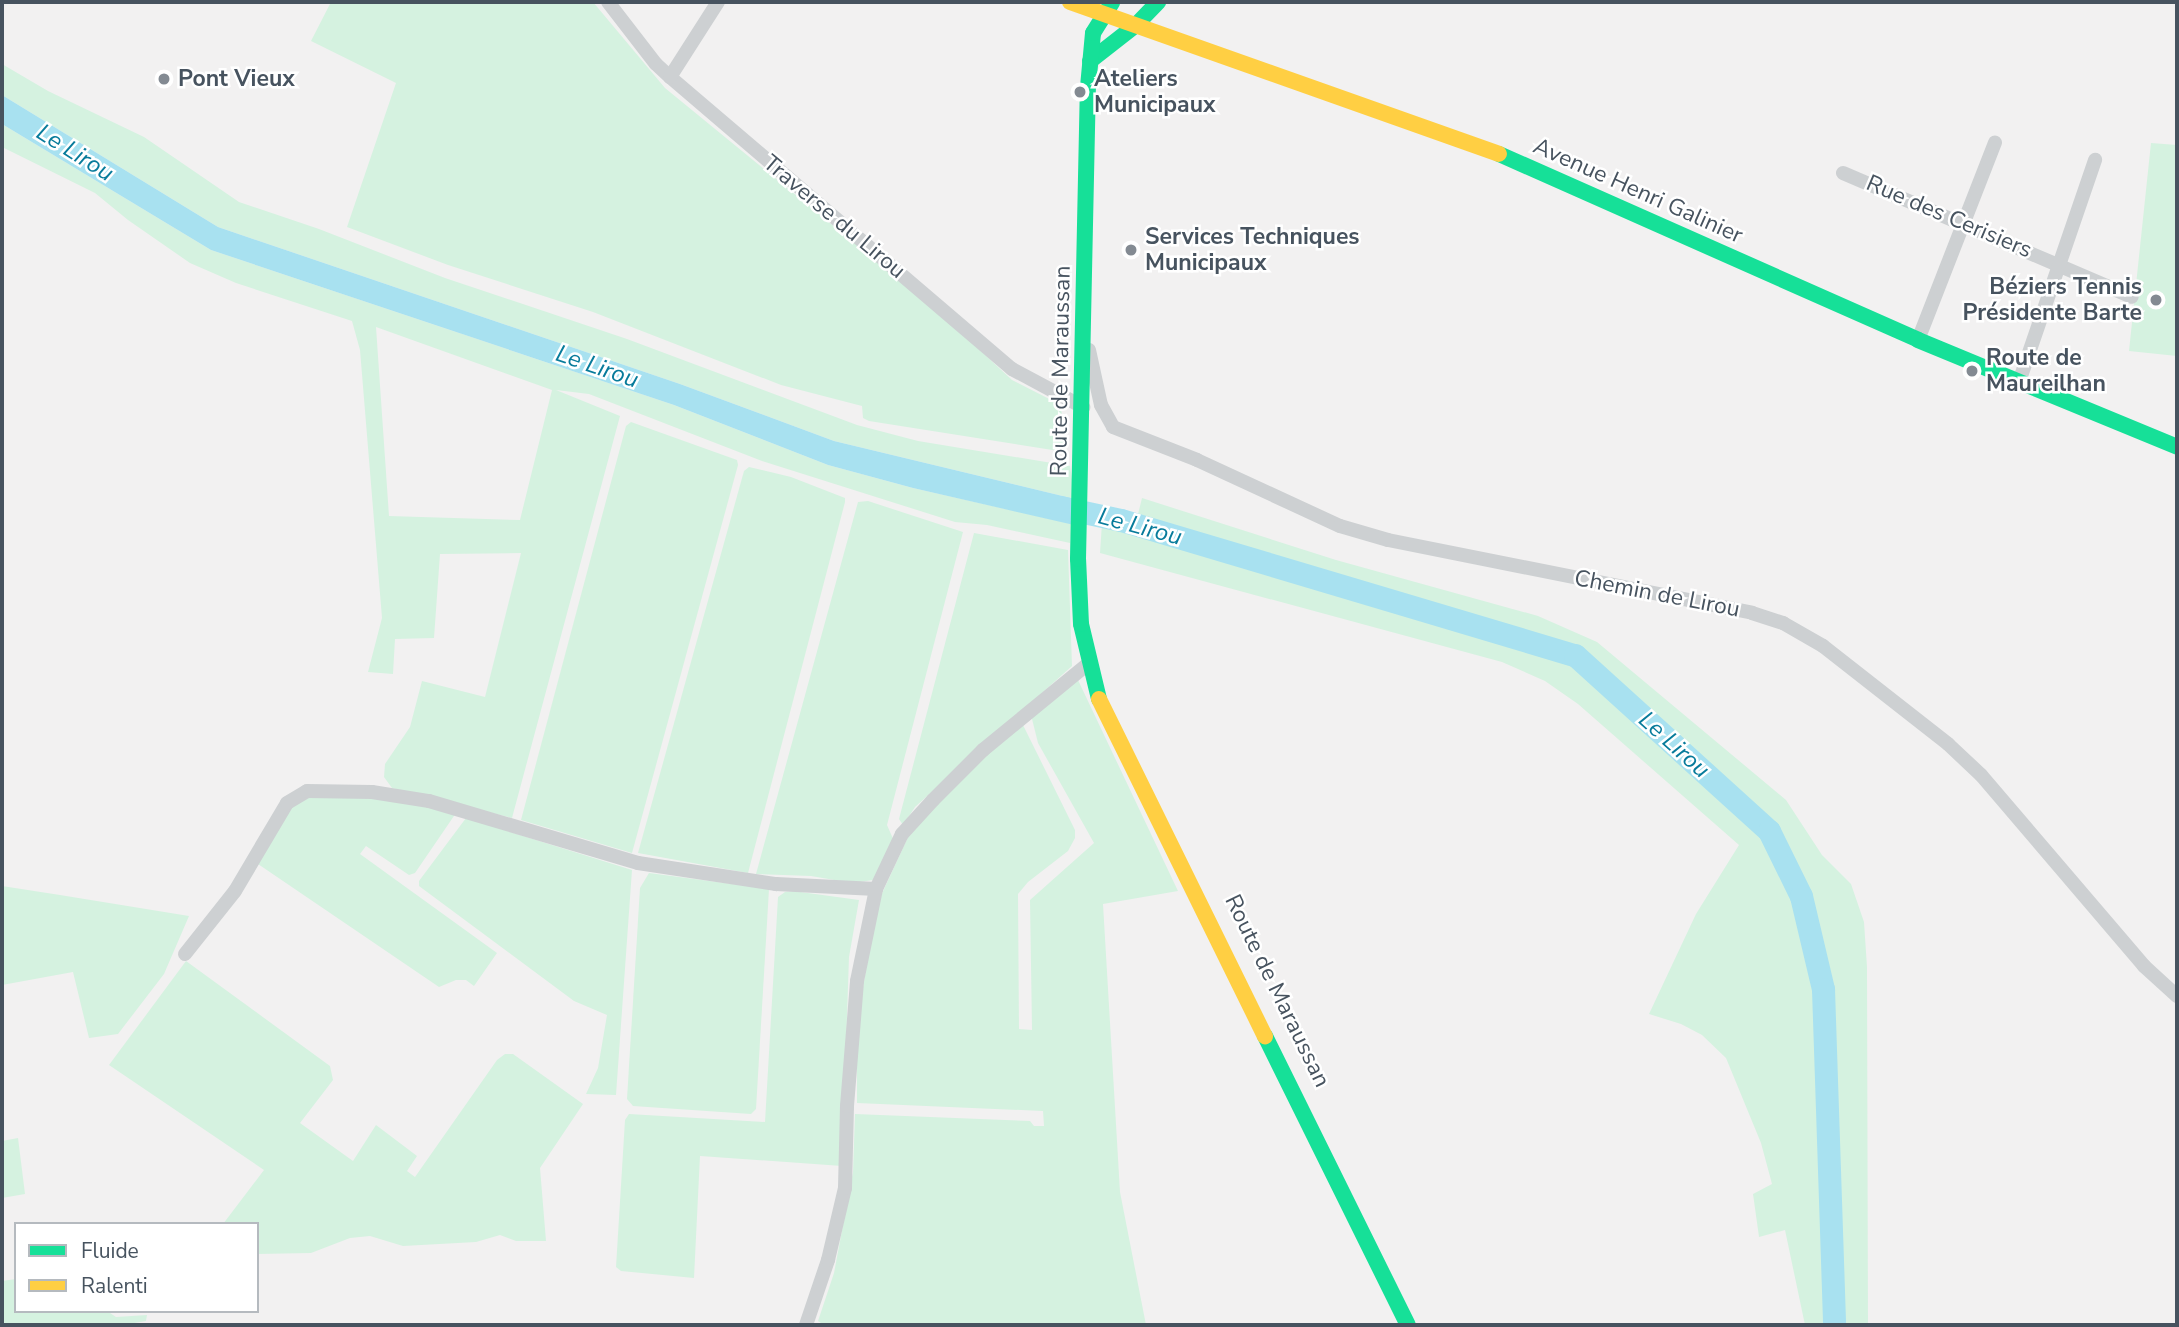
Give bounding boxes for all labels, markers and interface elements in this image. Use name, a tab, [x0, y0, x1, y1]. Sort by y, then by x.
place label: Pont Vieux	[178, 65, 295, 93]
place label: Ateliers Municipaux	[1094, 65, 1216, 119]
marker: Pont Vieux	[156, 71, 172, 87]
marker: Ateliers Municipaux	[1072, 84, 1088, 100]
water label: Le Lirou	[31, 118, 119, 188]
street label: Avenue Henri Galinier	[1529, 132, 1747, 250]
street label: Traverse du Lirou	[757, 149, 911, 285]
street label: Rue des Cerisiers	[1862, 170, 2036, 264]
place label: Services Techniques Municipaux	[1145, 223, 1360, 277]
marker: Services Techniques Municipaux	[1123, 242, 1139, 258]
street label: Route de Maraussan	[1045, 265, 1077, 477]
place label: Béziers Tennis Présidente Barte	[1962, 273, 2142, 327]
marker: Béziers Tennis Présidente Barte	[2148, 292, 2164, 308]
water label: Le Lirou	[552, 339, 642, 395]
place label: Route de Maureilhan	[1986, 344, 2106, 398]
marker: Route de Maureilhan	[1964, 363, 1980, 379]
water label: Le Lirou	[1095, 502, 1185, 552]
street label: Chemin de Lirou	[1572, 564, 1742, 624]
water label: Le Lirou	[1633, 706, 1715, 784]
street label: Route de Maraussan	[1218, 890, 1336, 1092]
legend	[14, 1222, 259, 1313]
text: Fluide	[81, 1237, 139, 1265]
text: Ralenti	[81, 1272, 148, 1300]

